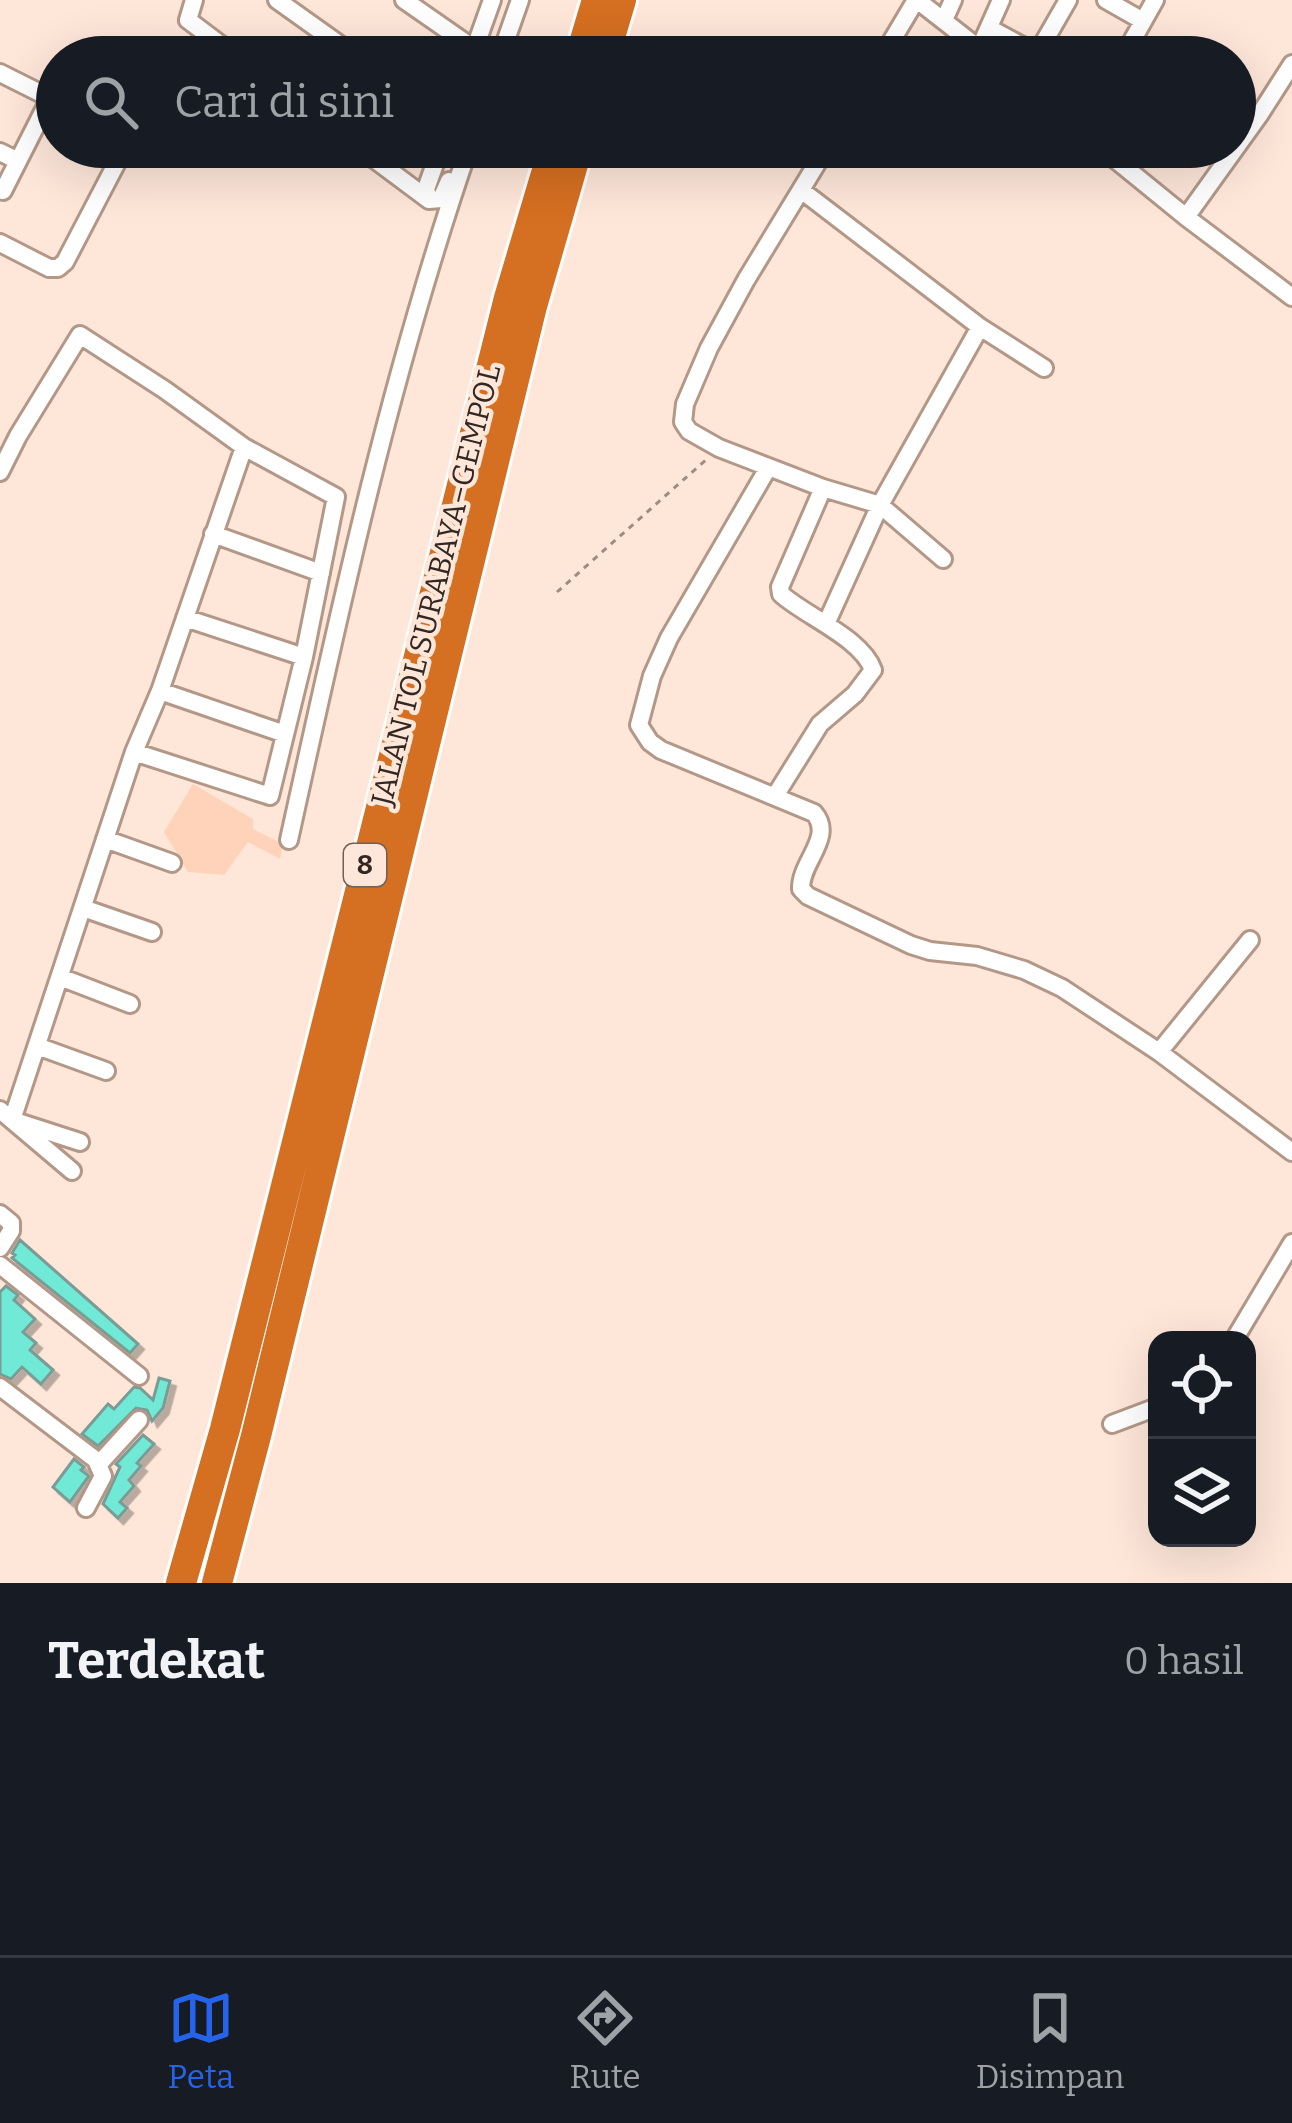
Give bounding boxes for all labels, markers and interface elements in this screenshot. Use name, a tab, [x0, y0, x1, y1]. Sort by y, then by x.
search box	[36, 36, 1256, 168]
icon: search	[78, 69, 144, 135]
text: Cari di sini	[174, 75, 394, 129]
street label: JALAN TOL SURABAYA–GEMPOL	[363, 361, 508, 810]
road number: 8	[344, 844, 386, 886]
map controls	[1148, 1331, 1256, 1547]
button: locate	[1148, 1331, 1256, 1439]
button: layers	[1148, 1439, 1256, 1547]
text: Terdekat	[48, 1630, 265, 1692]
text: 0 hasil	[1124, 1638, 1244, 1684]
tab: Peta	[168, 1985, 234, 2097]
tab: Rute	[569, 1985, 641, 2097]
tab: Disimpan	[976, 1985, 1124, 2097]

